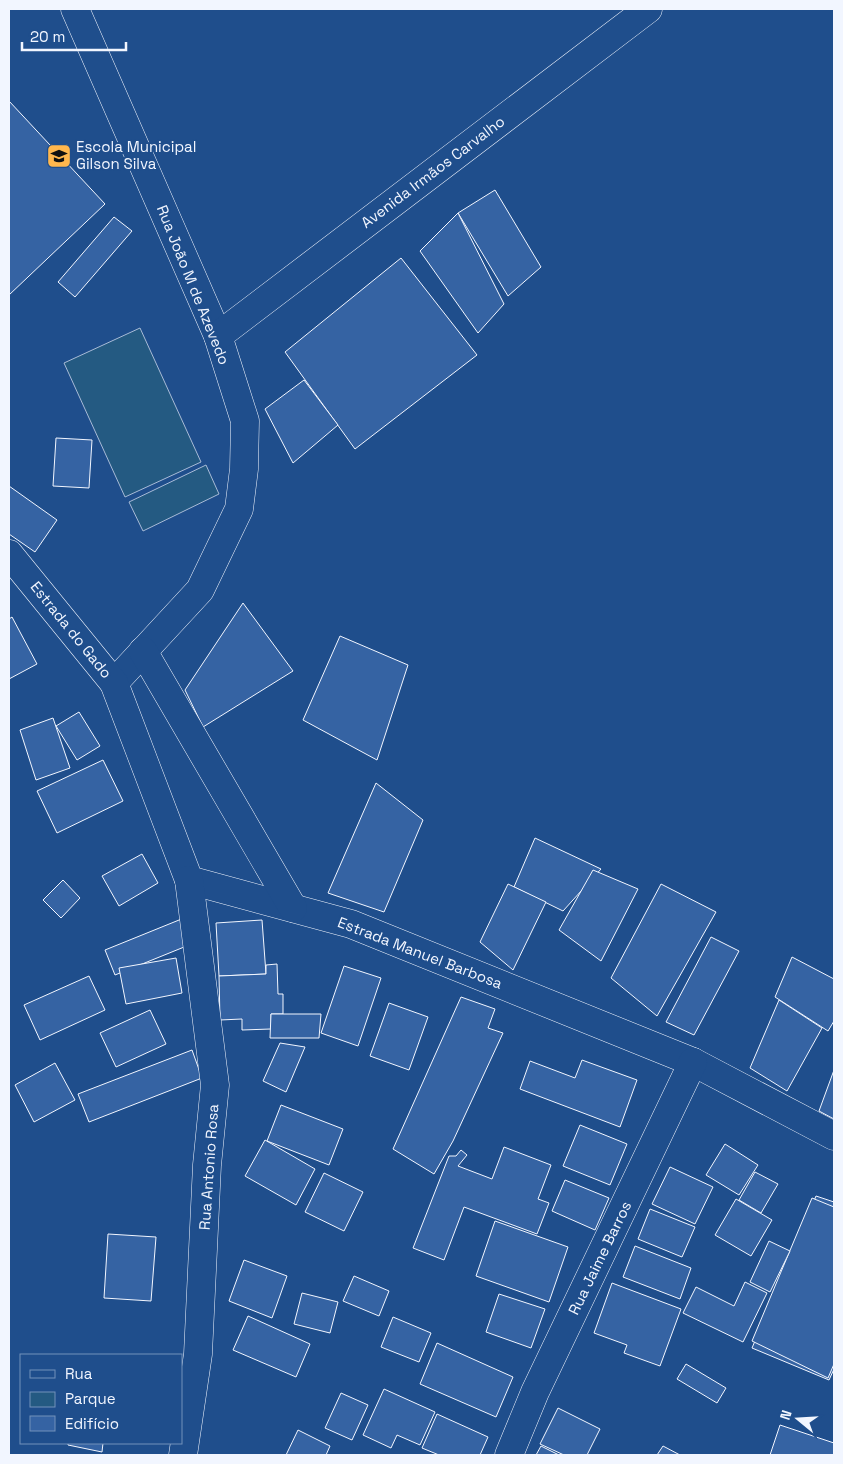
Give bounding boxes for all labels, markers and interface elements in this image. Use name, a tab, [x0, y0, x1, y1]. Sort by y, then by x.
scale bar	[22, 20, 126, 52]
text: 20 m	[30, 27, 65, 46]
street label: Avenida Irmãos Carvalho	[357, 111, 508, 232]
place label: Escola Municipal Gilson Silva	[76, 137, 196, 173]
school or university icon: Escola Municipal Gilson Silva	[46, 143, 72, 169]
street label: Rua João M de Azevedo	[153, 202, 234, 367]
street label: Estrada do Gado	[27, 577, 116, 682]
street label: Estrada Manuel Barbosa	[335, 912, 506, 993]
street label: Rua Antonio Rosa	[195, 1103, 222, 1231]
street label: Rua Jaime Barros	[564, 1198, 635, 1318]
legend	[20, 1354, 182, 1444]
text: Rua	[65, 1364, 93, 1383]
text: Parque	[65, 1389, 116, 1408]
north arrow	[773, 1394, 823, 1444]
text: N	[776, 1408, 796, 1422]
text: Edifício	[65, 1414, 119, 1433]

